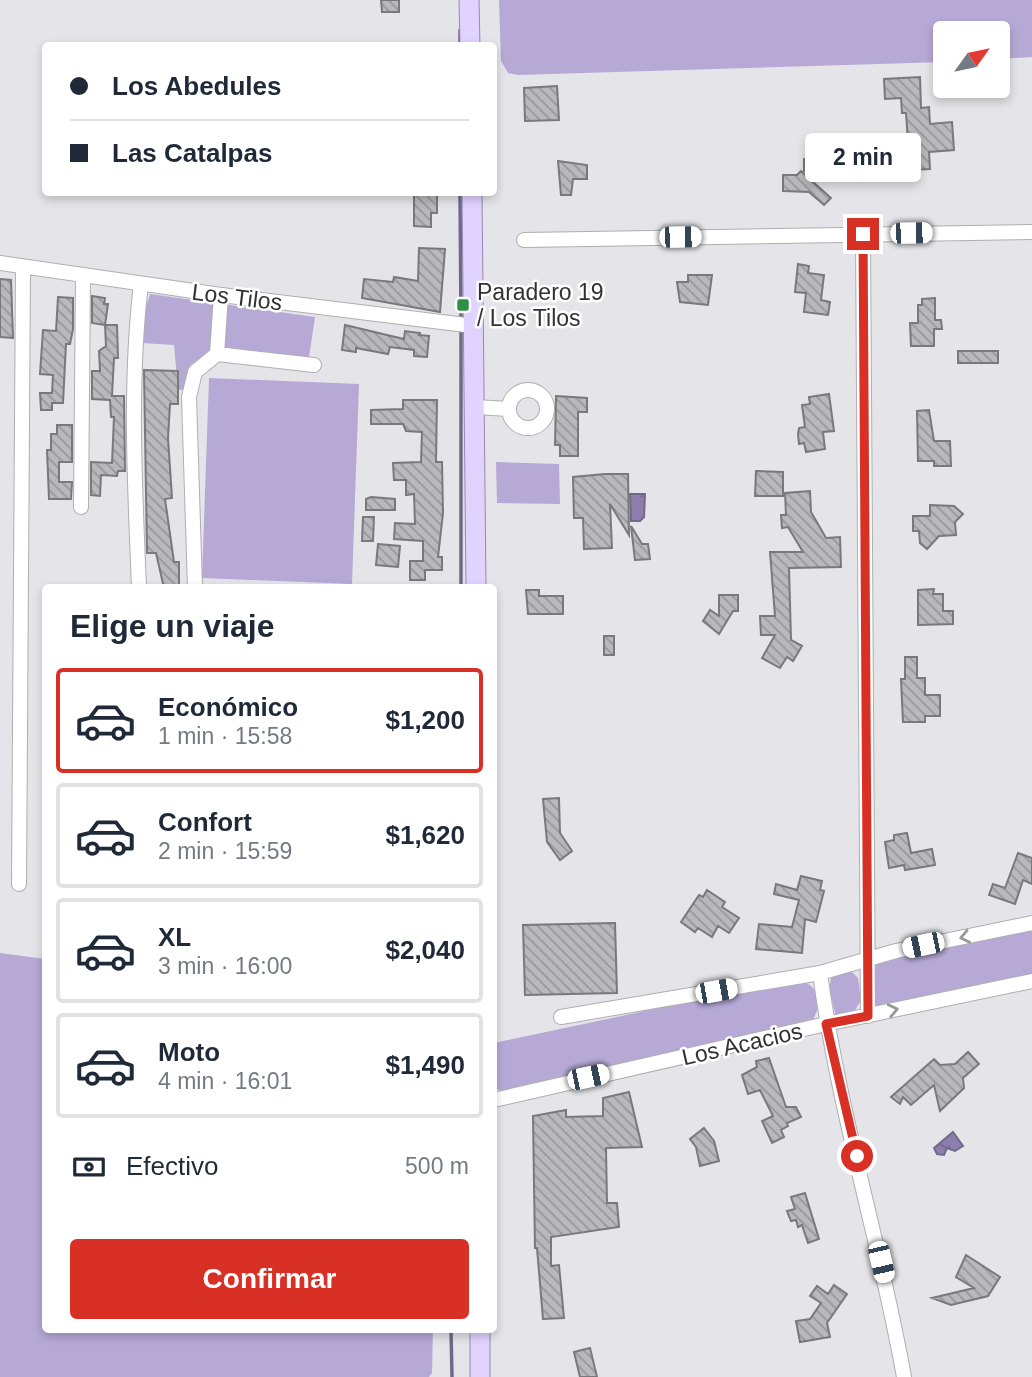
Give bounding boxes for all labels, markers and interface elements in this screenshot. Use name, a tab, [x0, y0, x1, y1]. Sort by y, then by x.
north arrow	[933, 21, 1010, 98]
map controls	[933, 21, 1010, 98]
text: Los Abedules	[112, 71, 282, 101]
callout: 2 min	[805, 132, 921, 182]
text: Las Catalpas	[112, 138, 272, 168]
text: 2 min	[833, 144, 893, 170]
route end	[847, 218, 879, 250]
car	[890, 222, 933, 244]
car	[659, 226, 702, 248]
street label: Los Tilos	[190, 279, 284, 315]
place label: Paradero 19 / Los Tilos	[477, 279, 604, 331]
marker: Paradero 19 / Los Tilos	[455, 297, 471, 313]
text: Elige un viaje	[70, 608, 275, 644]
icon: car	[74, 689, 137, 752]
text: Económico	[158, 692, 298, 722]
text: $1,200	[385, 705, 465, 735]
text: 1 min · 15:58	[158, 723, 292, 749]
icon: car	[74, 804, 137, 867]
text: Confort	[158, 807, 252, 837]
text: $1,620	[385, 820, 465, 850]
text: 2 min · 15:59	[158, 838, 292, 864]
icon: car	[74, 919, 137, 982]
text: XL	[158, 922, 191, 952]
one-way arrow	[959, 928, 971, 943]
car	[901, 930, 946, 960]
text: $2,040	[385, 935, 465, 965]
text: 3 min · 16:00	[158, 953, 292, 979]
car	[694, 977, 739, 1005]
one-way arrow	[887, 1004, 899, 1019]
street label: Los Acacios	[679, 1018, 805, 1070]
icon: car	[74, 1034, 137, 1097]
text: Moto	[158, 1037, 220, 1067]
text: $1,490	[385, 1050, 465, 1080]
car	[566, 1062, 611, 1092]
text: 4 min · 16:01	[158, 1068, 292, 1094]
route start	[841, 1140, 873, 1172]
icon: cash	[70, 1148, 108, 1186]
text: Efectivo	[126, 1151, 219, 1181]
text: 500 m	[405, 1153, 469, 1179]
button: Confirmar	[70, 1239, 469, 1319]
car	[867, 1239, 896, 1285]

